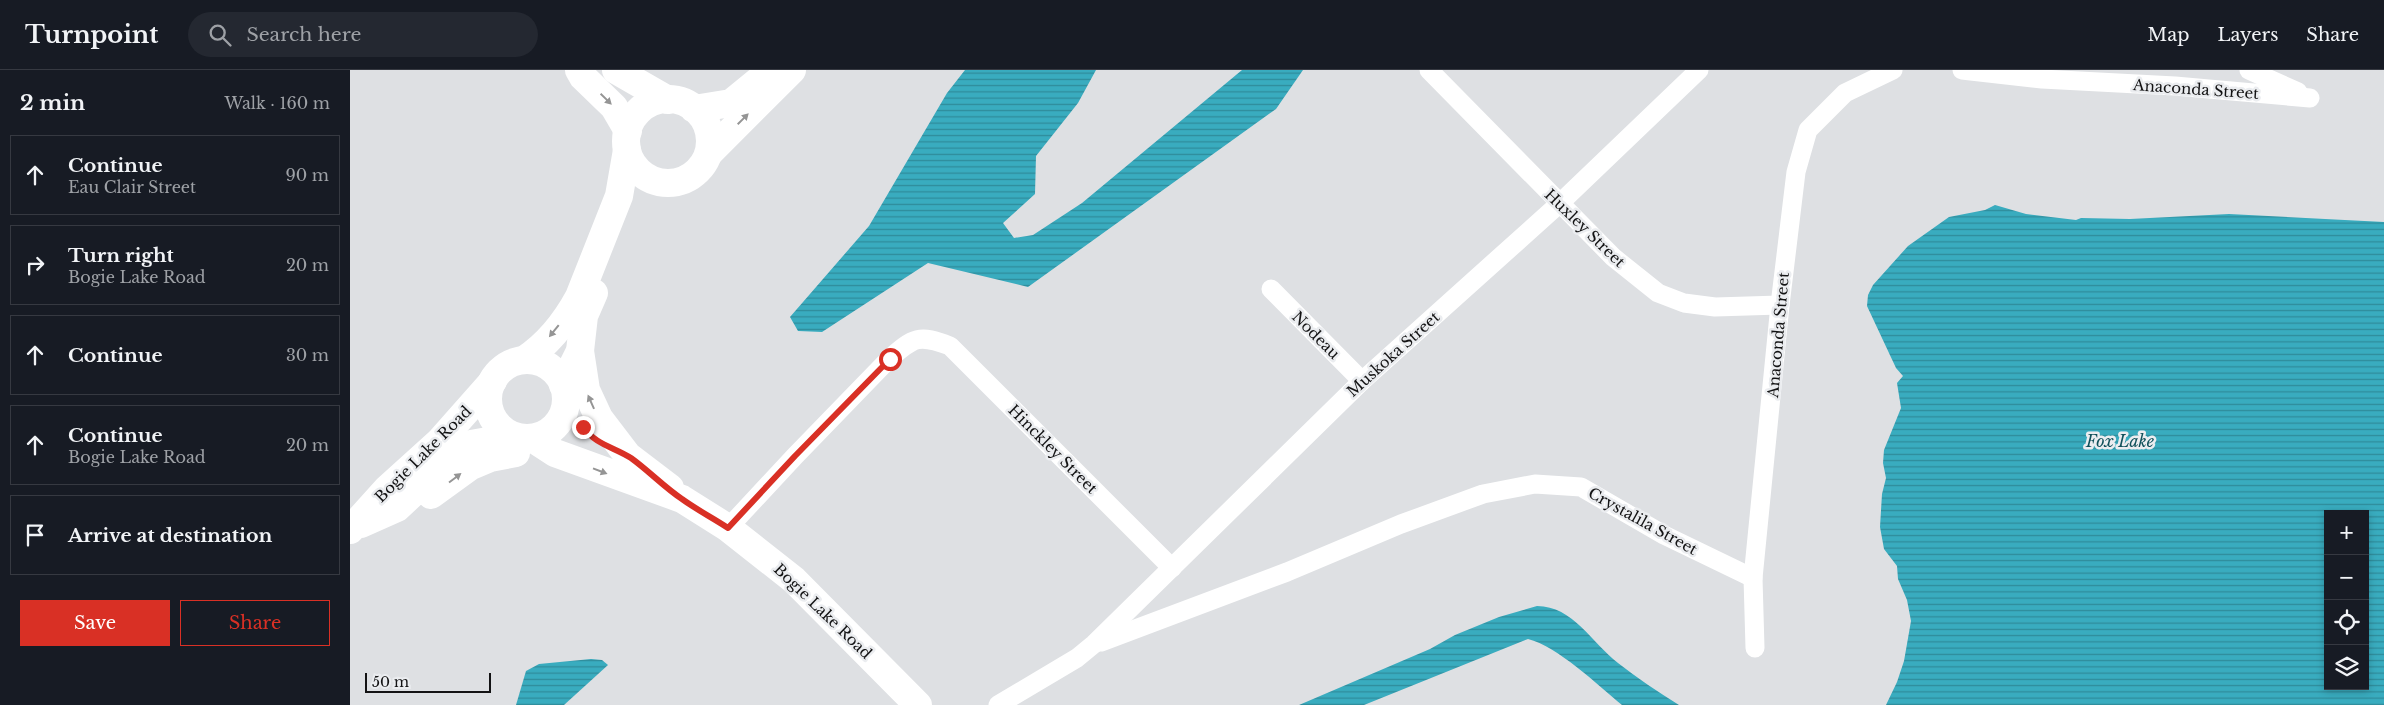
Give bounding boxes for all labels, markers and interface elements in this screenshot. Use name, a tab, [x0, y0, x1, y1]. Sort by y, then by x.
search box	[188, 12, 538, 57]
text: Turnpoint	[25, 20, 158, 49]
icon: search	[206, 21, 234, 49]
text: Search here	[246, 23, 361, 46]
text: Map	[2148, 24, 2189, 46]
text: Layers	[2217, 24, 2278, 46]
text: Share	[2306, 24, 2359, 46]
street label: Anaconda Street	[2131, 75, 2260, 103]
text: 2 min	[20, 90, 85, 116]
text: Walk · 160 m	[225, 93, 330, 113]
one-way arrow	[599, 93, 611, 105]
one-way arrow	[737, 113, 749, 125]
text: Continue	[68, 154, 163, 177]
icon: ahead	[21, 161, 49, 189]
text: 90 m	[286, 165, 329, 185]
text: Eau Clair Street	[68, 177, 196, 197]
street label: Huxley Street	[1541, 185, 1629, 271]
text: Turn right	[68, 244, 174, 267]
icon: right	[21, 251, 49, 279]
text: 20 m	[286, 255, 329, 275]
text: Bogie Lake Road	[68, 267, 206, 287]
street label: Anaconda Street	[1763, 271, 1793, 400]
street label: Nodeau	[1288, 307, 1344, 363]
street label: Muskoka Street	[1343, 307, 1444, 401]
one-way arrow	[549, 324, 560, 337]
icon: ahead	[21, 341, 49, 369]
text: Continue	[68, 344, 163, 367]
text: 30 m	[286, 345, 329, 365]
route start	[879, 348, 902, 371]
one-way arrow	[586, 395, 594, 409]
street label: Hinckley Street	[1004, 400, 1102, 498]
street label: Bogie Lake Road	[371, 402, 475, 506]
route end	[572, 416, 595, 439]
text: Continue	[68, 424, 163, 447]
icon: ahead	[21, 431, 49, 459]
water label: Fox Lake	[2085, 431, 2155, 451]
text: 20 m	[286, 435, 329, 455]
text: Bogie Lake Road	[68, 447, 206, 467]
one-way arrow	[593, 468, 608, 475]
one-way arrow	[448, 473, 462, 483]
street label: Crystalila Street	[1585, 483, 1701, 559]
map controls	[2324, 510, 2369, 690]
button: +	[2324, 510, 2369, 555]
icon: arrive	[21, 521, 49, 549]
text: Arrive at destination	[68, 524, 272, 547]
button: −	[2324, 555, 2369, 600]
street label: Bogie Lake Road	[770, 559, 876, 663]
button: Save	[20, 600, 170, 646]
button: Share	[180, 600, 330, 646]
button: locate	[2324, 600, 2369, 645]
button: layers	[2324, 645, 2369, 690]
scale bar	[365, 670, 491, 693]
text: 50 m	[372, 673, 409, 691]

